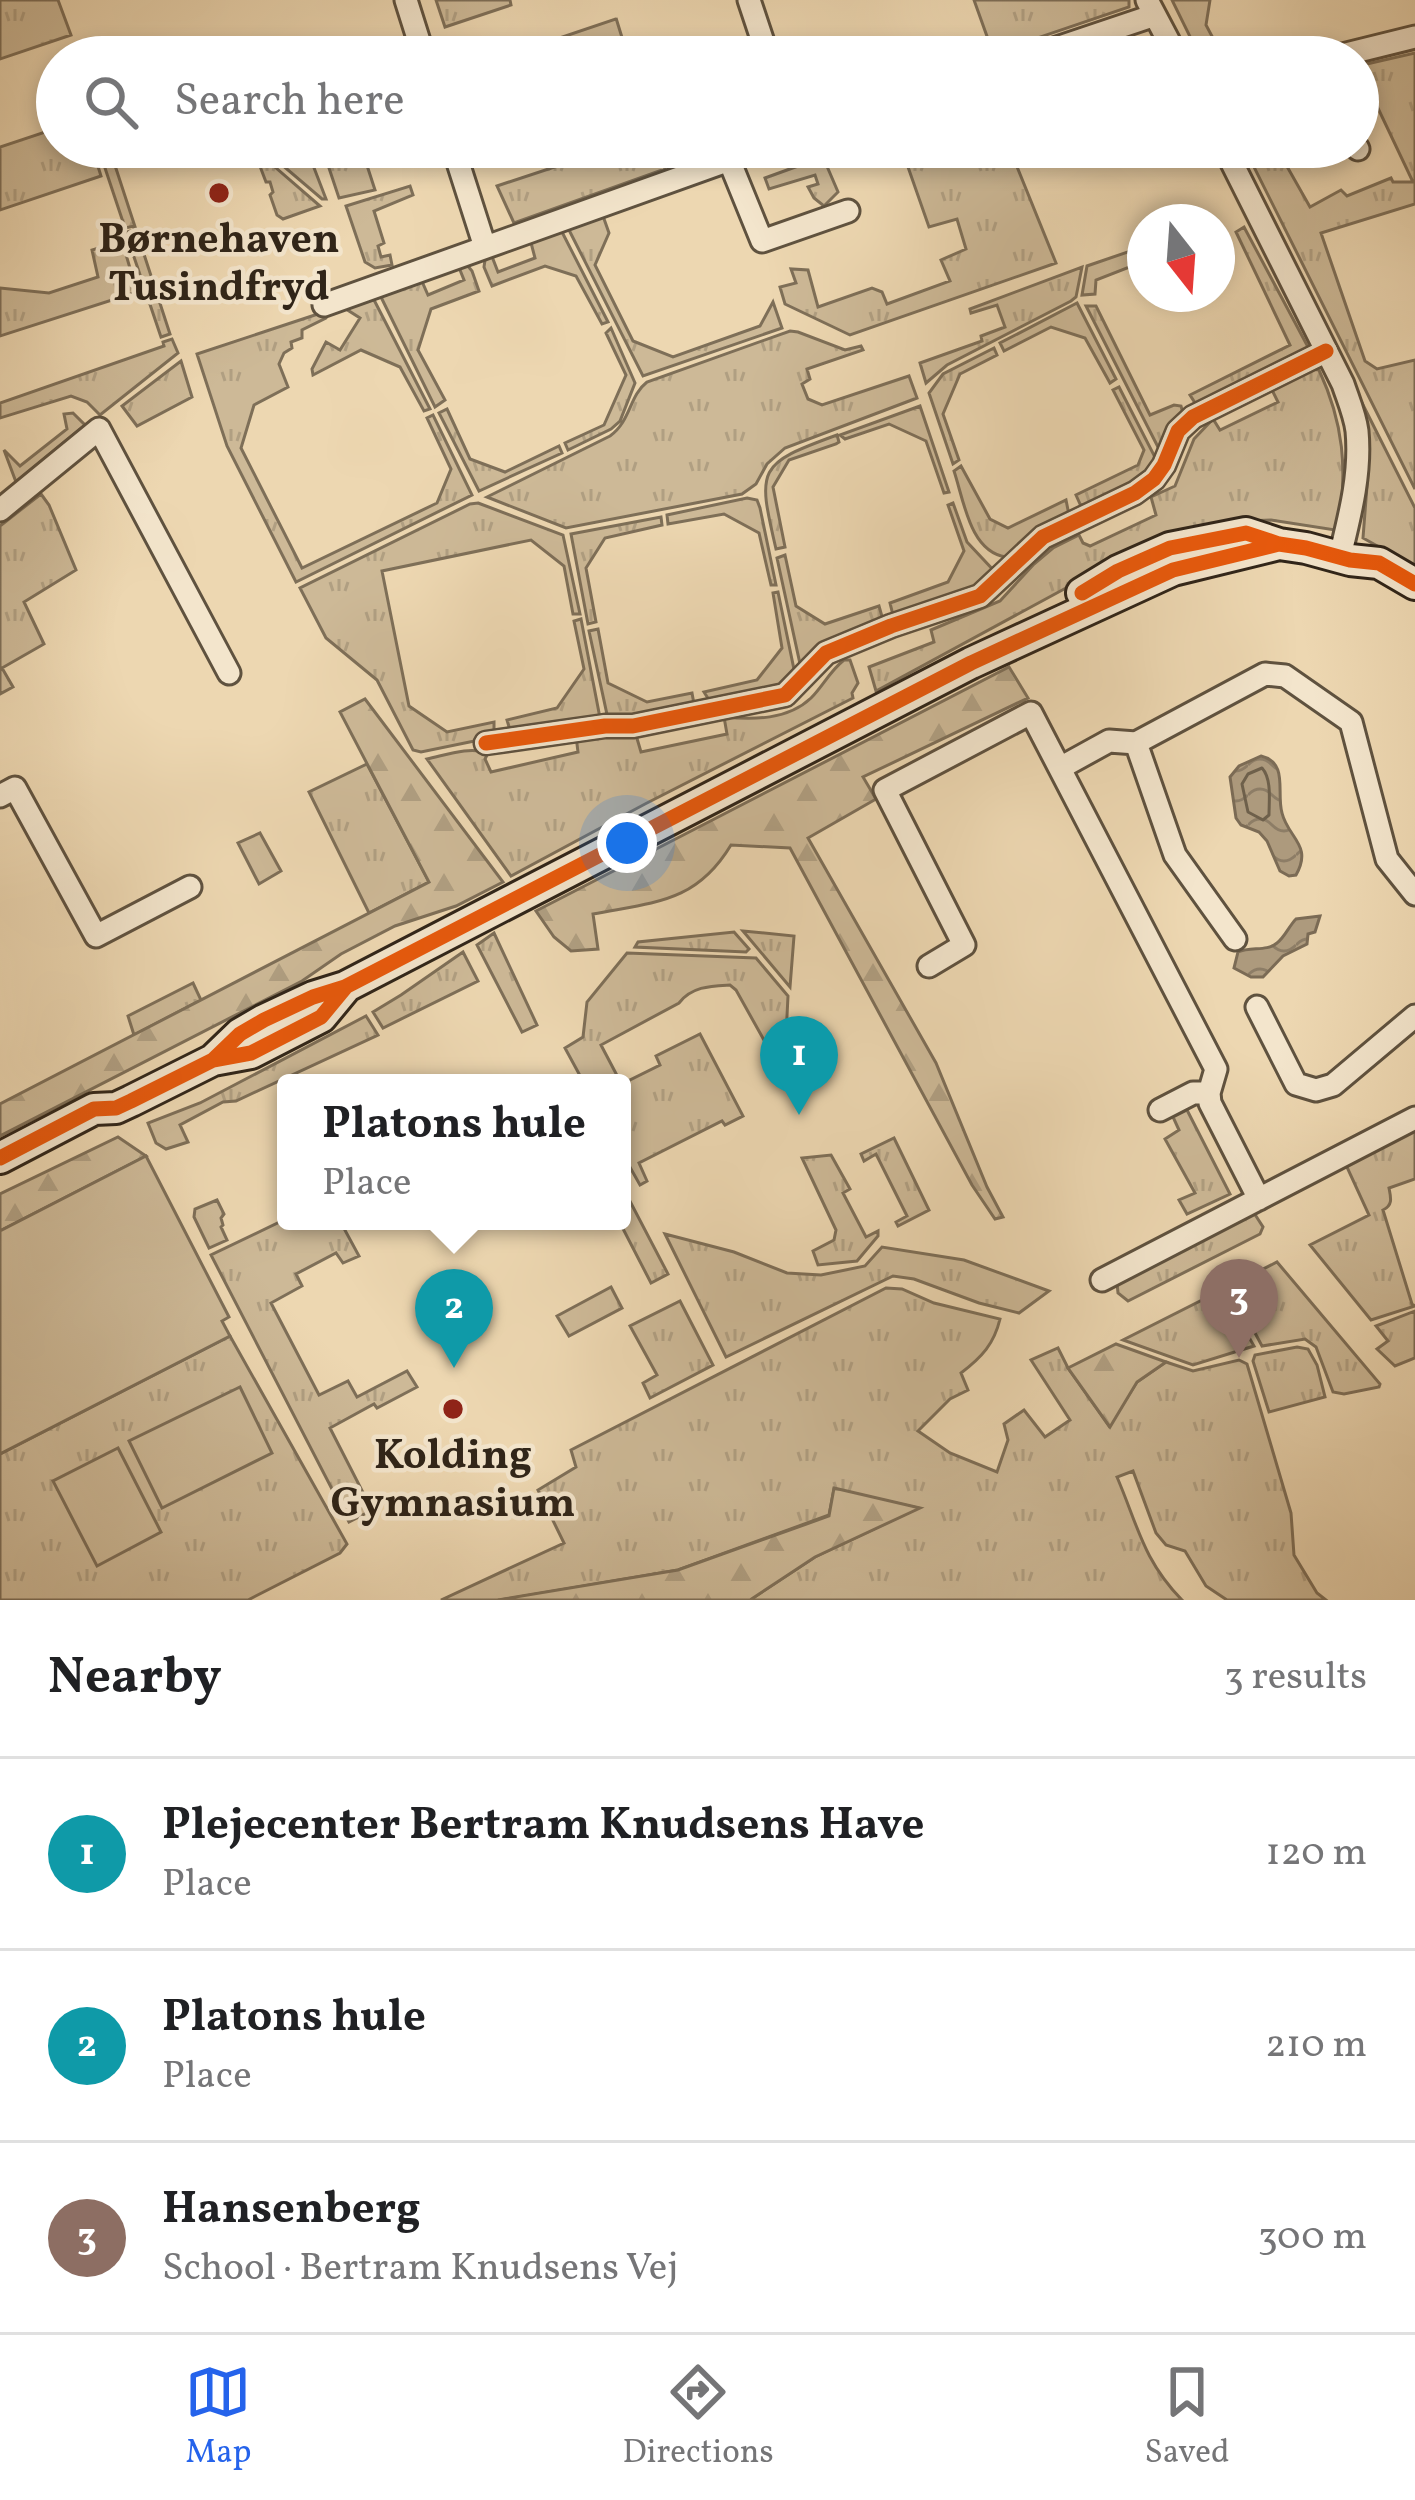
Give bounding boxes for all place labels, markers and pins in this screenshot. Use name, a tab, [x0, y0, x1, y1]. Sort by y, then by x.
marker: Børnehaven Tusindfryd	[206, 180, 232, 206]
place label: Børnehaven Tusindfryd	[98, 212, 340, 319]
pin: 1	[760, 1016, 838, 1115]
pin: 3	[1200, 1259, 1278, 1358]
pin: 2	[415, 1269, 493, 1368]
marker: Kolding Gymnasium	[440, 1396, 466, 1422]
place label: Kolding Gymnasium	[331, 1428, 575, 1535]

